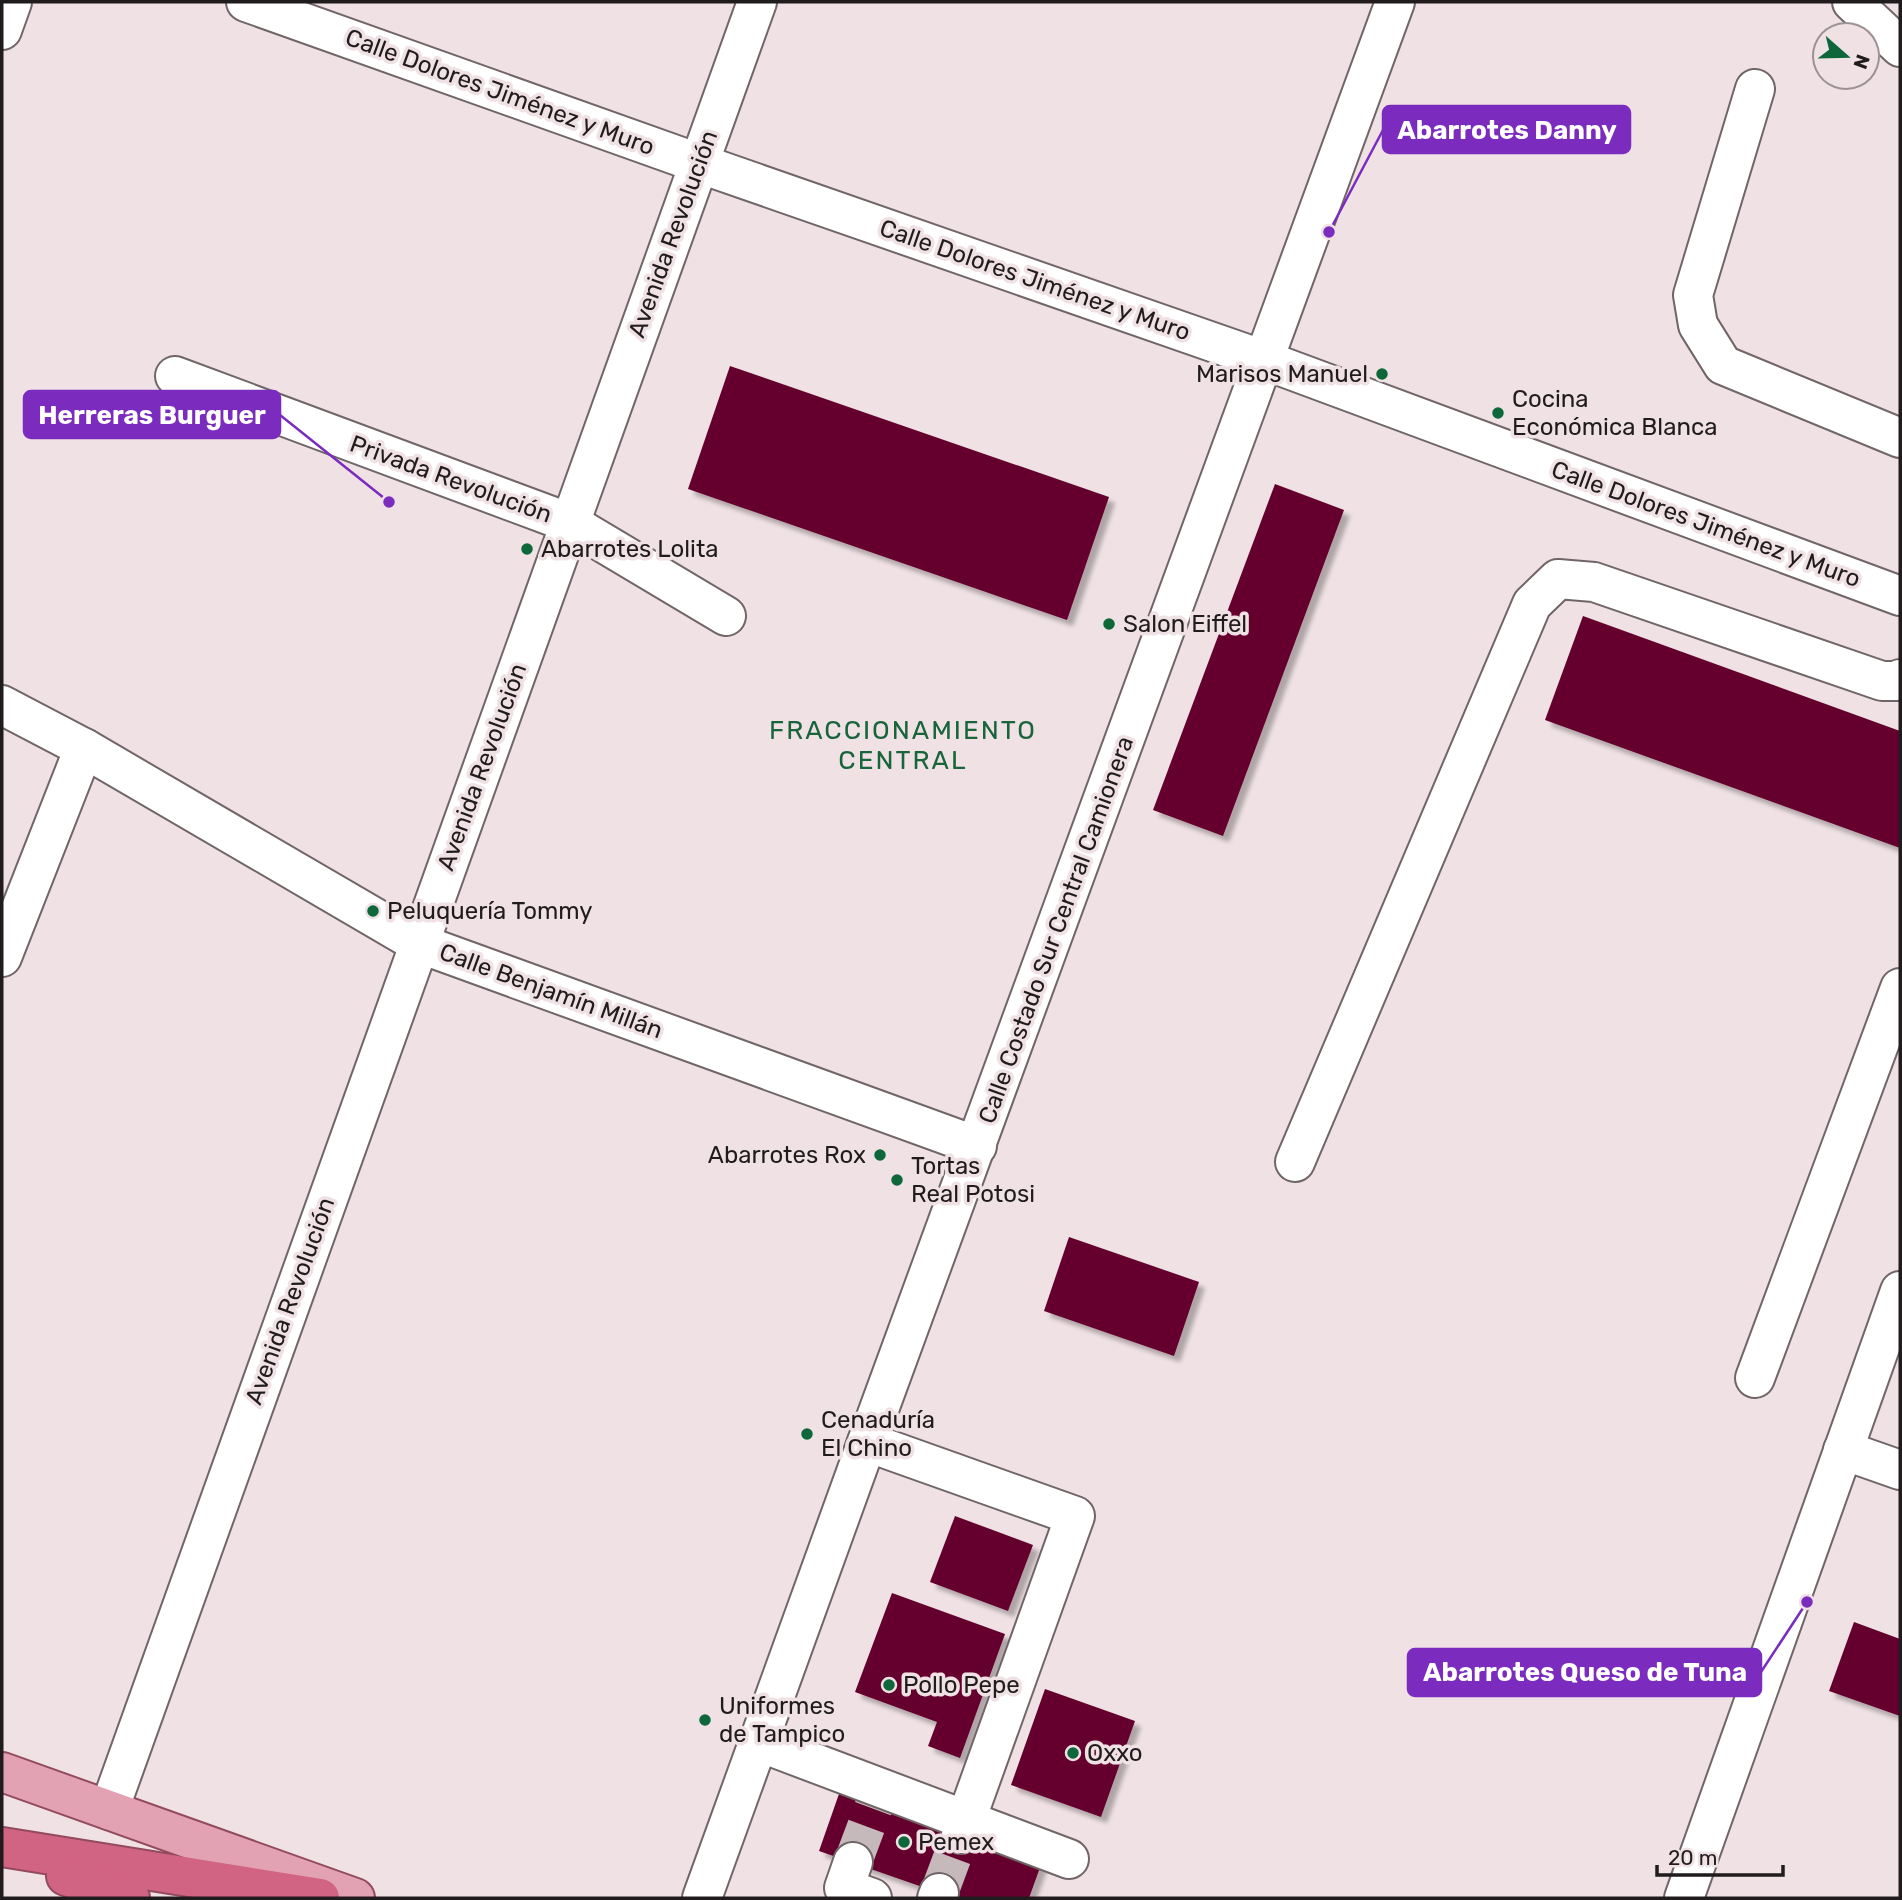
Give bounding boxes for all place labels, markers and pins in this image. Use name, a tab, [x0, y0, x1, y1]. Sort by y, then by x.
callout: Abarrotes Danny	[1383, 106, 1630, 153]
place label: Marisos Manuel	[1196, 360, 1368, 388]
marker: Marisos Manuel	[1374, 366, 1390, 382]
place label: Cocina Económica Blanca	[1512, 385, 1717, 441]
callout: Herreras Burguer	[24, 391, 280, 438]
marker: Cocina Económica Blanca	[1490, 405, 1506, 421]
place label: Abarrotes Lolita	[541, 535, 719, 563]
marker: Abarrotes Lolita	[519, 541, 535, 557]
place label: Salon Eiffel	[1123, 610, 1247, 638]
marker: Salon Eiffel	[1101, 616, 1117, 632]
place label: Peluquería Tommy	[387, 897, 593, 925]
marker: Peluquería Tommy	[365, 903, 381, 919]
place label: Abarrotes Rox	[708, 1141, 866, 1169]
marker: Abarrotes Rox	[872, 1147, 888, 1163]
place label: Tortas Real Potosi	[911, 1152, 1035, 1208]
marker: Tortas Real Potosi	[889, 1172, 905, 1188]
place label: Cenaduría El Chino	[821, 1406, 935, 1462]
marker: Cenaduría El Chino	[799, 1426, 815, 1442]
callout: Abarrotes Queso de Tuna	[1408, 1649, 1761, 1696]
place label: Pollo Pepe	[903, 1671, 1020, 1699]
marker: Pollo Pepe	[881, 1677, 897, 1693]
place label: Uniformes de Tampico	[719, 1692, 845, 1748]
marker: Uniformes de Tampico	[697, 1712, 713, 1728]
place label: Oxxo	[1087, 1739, 1143, 1767]
marker: Oxxo	[1065, 1745, 1081, 1761]
place label: Pemex	[918, 1828, 994, 1856]
marker: Pemex	[896, 1834, 912, 1850]

